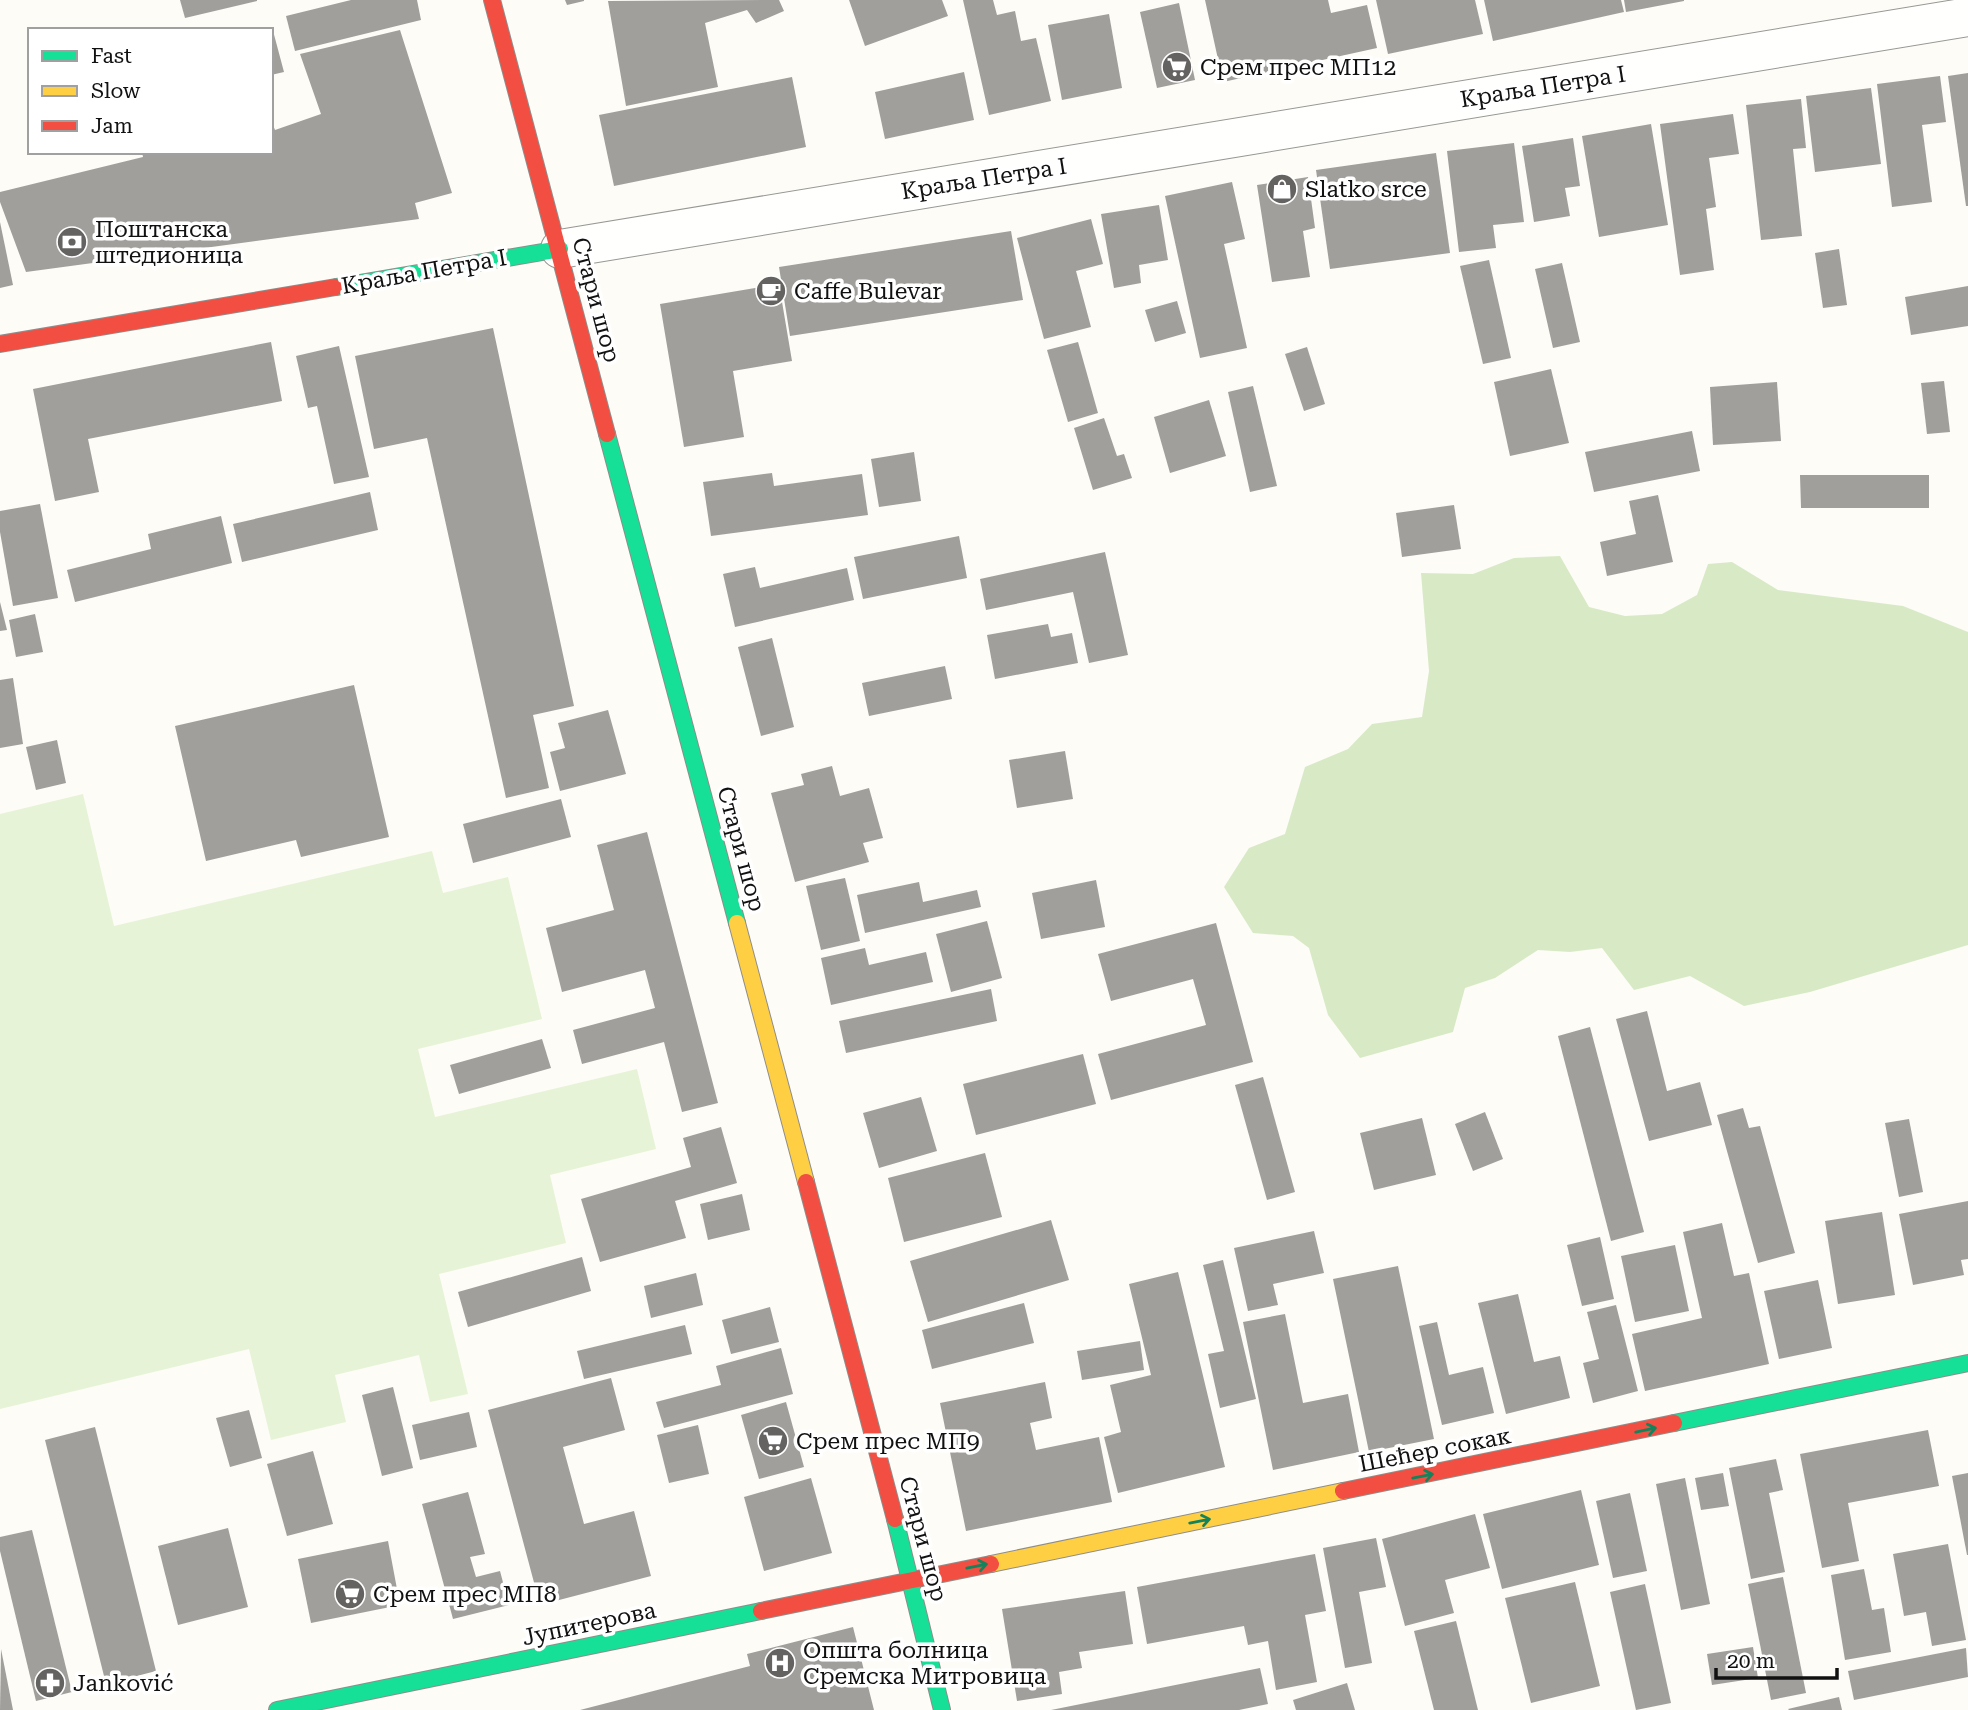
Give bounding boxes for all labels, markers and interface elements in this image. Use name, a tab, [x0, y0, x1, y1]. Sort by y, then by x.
legend	[28, 28, 273, 154]
text: Fast	[91, 44, 132, 68]
supermarket icon: Срем прес МП12	[1160, 50, 1194, 84]
place label: Срем прес МП12	[1200, 54, 1396, 81]
street label: Краља Петра I	[1458, 61, 1628, 113]
text: Slow	[91, 79, 141, 103]
text: Jam	[91, 114, 133, 138]
street label: Краља Петра I	[899, 153, 1069, 205]
shop icon: Slatko srce	[1265, 172, 1299, 206]
place label: Slatko srce	[1305, 176, 1427, 203]
place label: Поштанска штедионица	[95, 216, 244, 269]
bank icon: Поштанска штедионица	[55, 225, 89, 259]
street label: Стари шор	[566, 235, 626, 365]
street label: Краља Петра I	[339, 244, 509, 300]
cafe icon: Caffe Bulevar	[754, 274, 788, 308]
place label: Caffe Bulevar	[794, 278, 942, 305]
street label: Стари шор	[711, 784, 771, 914]
street label: Шећер сокак	[1357, 1422, 1514, 1478]
one-way arrow	[1634, 1423, 1657, 1437]
supermarket icon: Срем прес МП9	[756, 1424, 790, 1458]
place label: Срем прес МП9	[796, 1428, 980, 1455]
one-way arrow	[1411, 1468, 1434, 1482]
street label: Стари шор	[893, 1474, 953, 1604]
one-way arrow	[1188, 1514, 1211, 1528]
one-way arrow	[965, 1559, 988, 1573]
supermarket icon: Срем прес МП8	[333, 1577, 367, 1611]
place label: Срем прес МП8	[373, 1581, 557, 1608]
street label: Јупитерова	[520, 1597, 659, 1651]
scale bar	[1716, 1636, 1837, 1680]
place label: Општа болница Сремска Митровица	[803, 1637, 1047, 1690]
hospital icon: Општа болница Сремска Митровица	[763, 1646, 797, 1680]
text: 20 m	[1727, 1649, 1775, 1673]
pharmacy icon: Janković	[33, 1666, 67, 1700]
place label: Janković	[73, 1670, 174, 1697]

